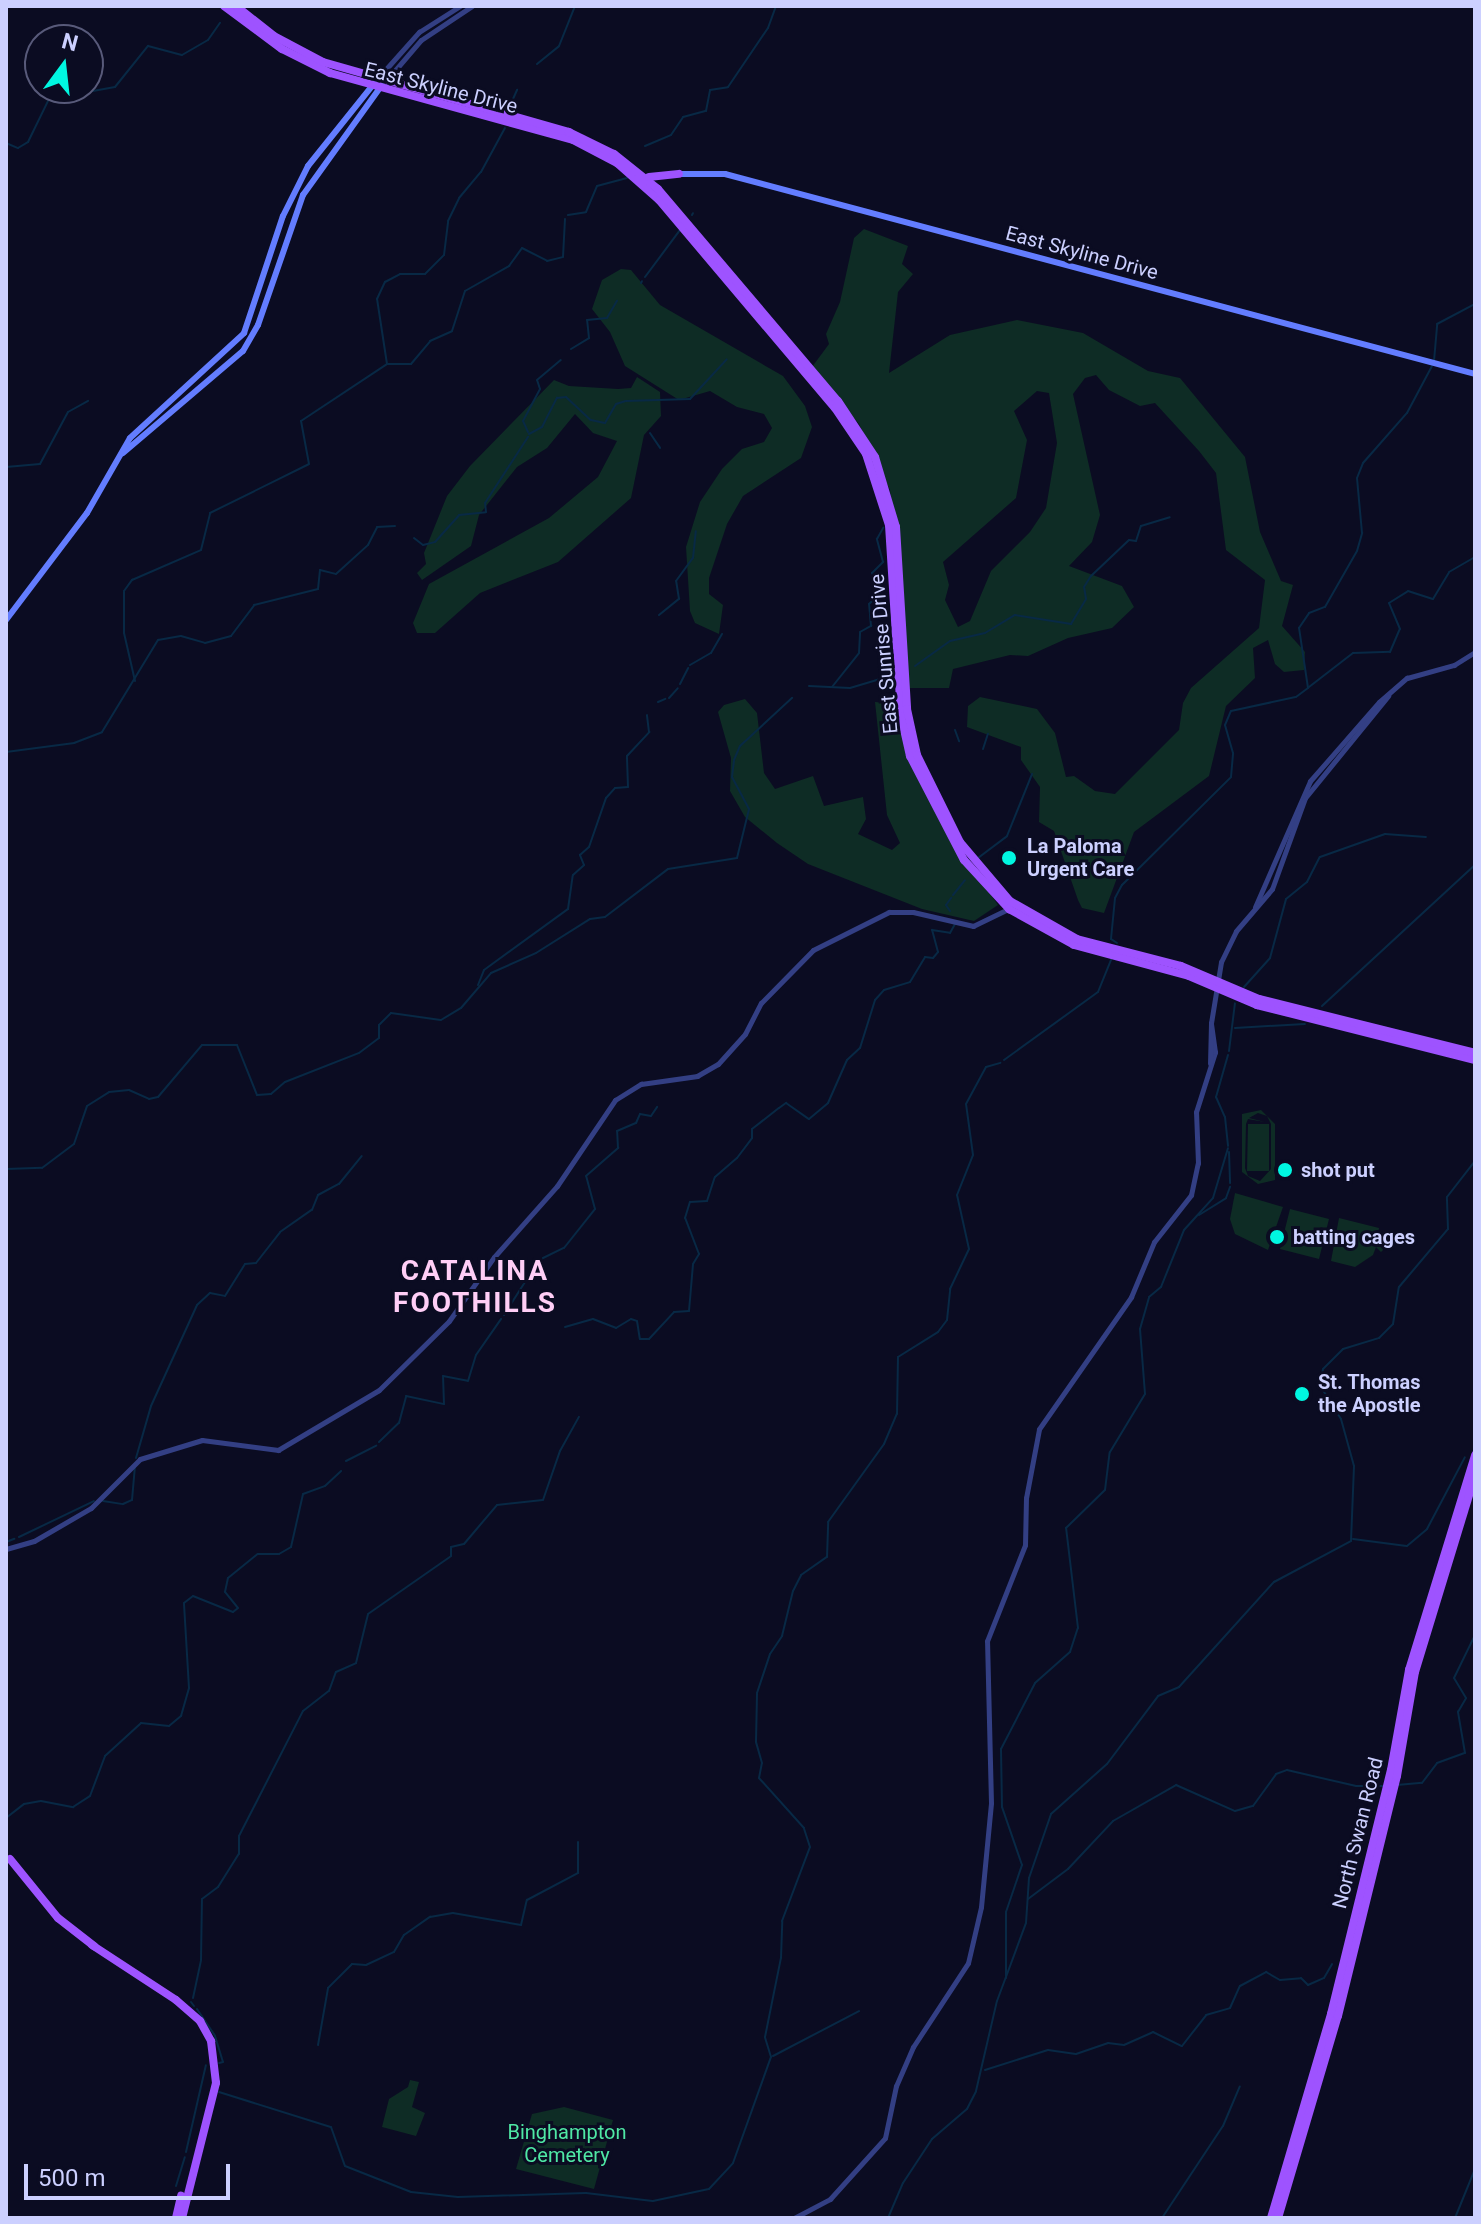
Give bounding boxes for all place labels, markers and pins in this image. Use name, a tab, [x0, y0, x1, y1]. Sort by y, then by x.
place label: La Paloma Urgent Care	[1027, 834, 1134, 881]
marker: La Paloma Urgent Care	[998, 847, 1020, 869]
place label: shot put	[1301, 1158, 1375, 1182]
marker: shot put	[1276, 1161, 1294, 1179]
place label: batting cages	[1293, 1225, 1415, 1249]
marker: batting cages	[1268, 1228, 1286, 1246]
place label: St. Thomas the Apostle	[1318, 1370, 1421, 1417]
marker: St. Thomas the Apostle	[1293, 1385, 1311, 1403]

